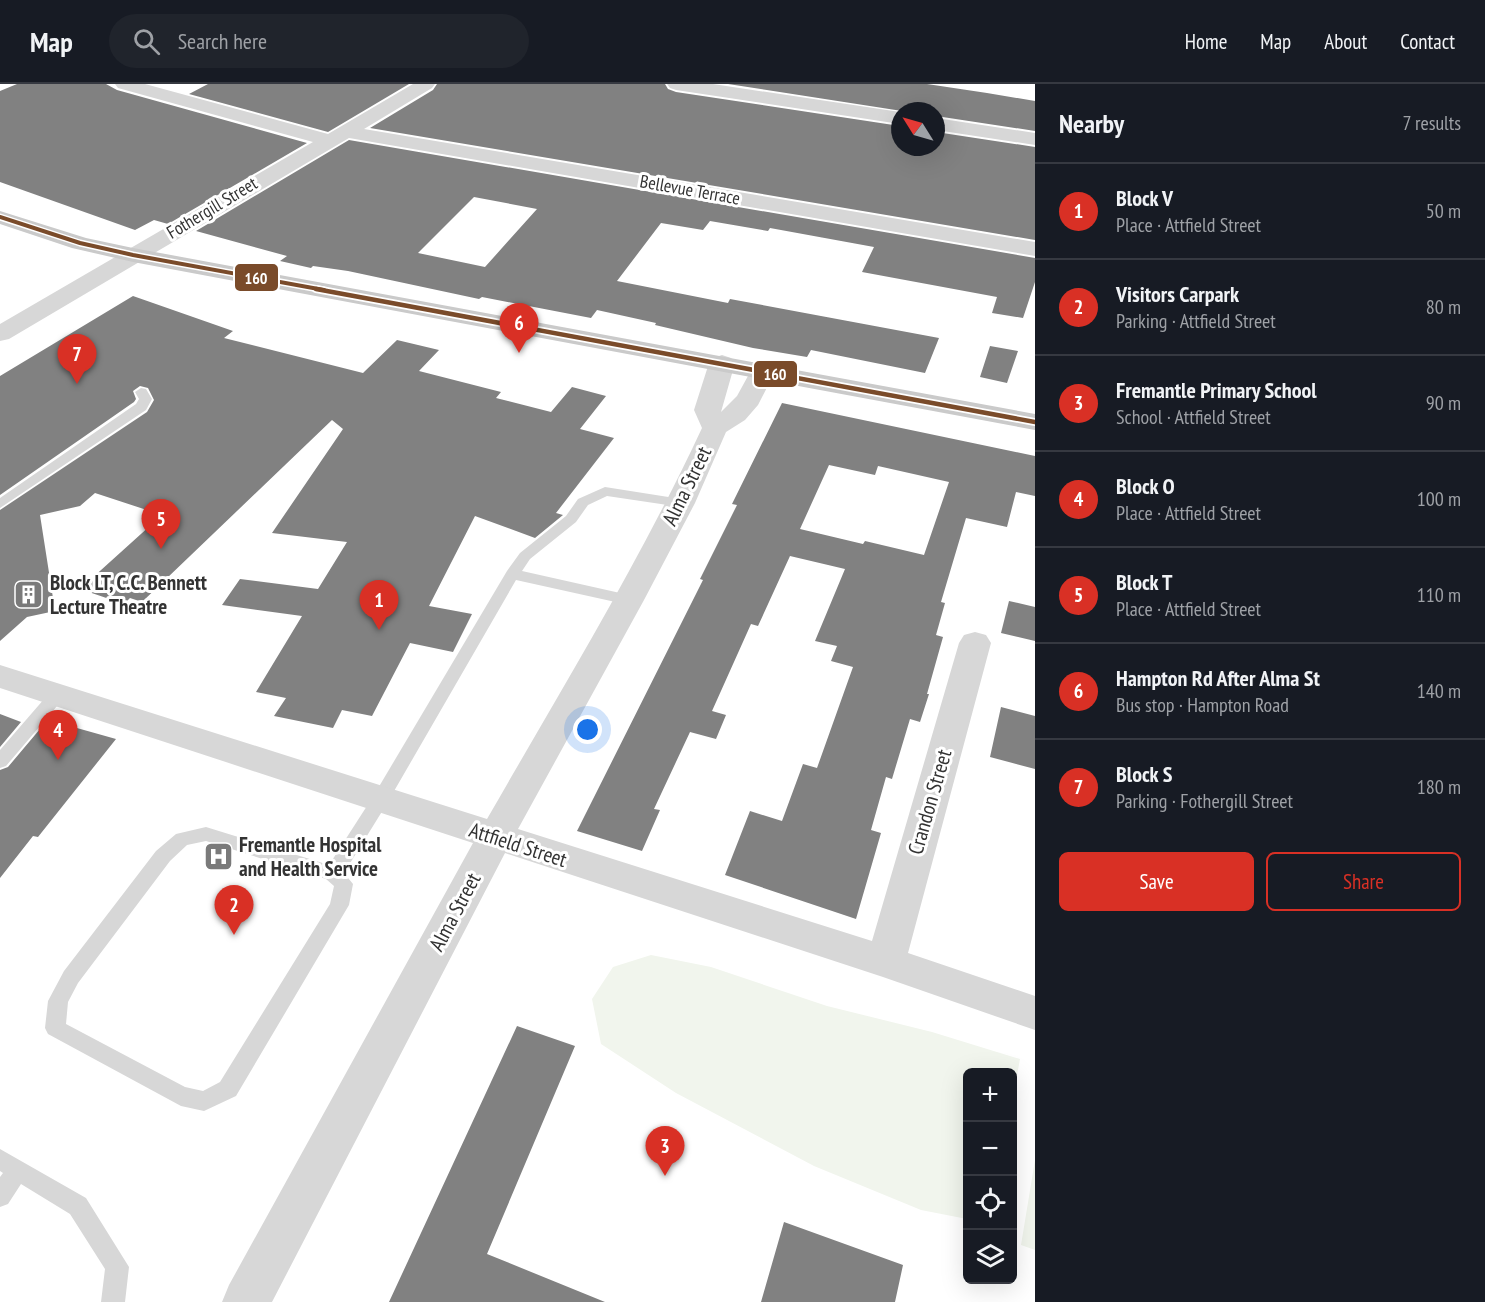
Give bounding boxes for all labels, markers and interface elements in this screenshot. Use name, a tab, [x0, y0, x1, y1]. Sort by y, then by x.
search box	[109, 14, 529, 68]
text: Map	[30, 23, 73, 60]
icon: search	[130, 25, 163, 58]
text: Search here	[178, 27, 267, 55]
text: Home	[1185, 28, 1227, 55]
text: Map	[1260, 28, 1291, 55]
text: About	[1324, 28, 1367, 55]
text: Contact	[1400, 28, 1455, 55]
north arrow	[891, 102, 945, 156]
text: Nearby	[1059, 107, 1124, 140]
text: 7 results	[1403, 110, 1461, 136]
street label: Bellevue Terrace	[638, 169, 742, 210]
street label: Fothergill Street	[162, 172, 261, 244]
text: Block V	[1116, 184, 1173, 212]
text: 1	[1074, 198, 1083, 224]
text: 50 m	[1426, 198, 1461, 224]
text: Place · Attfield Street	[1116, 212, 1261, 238]
line badge: 160	[234, 263, 279, 292]
text: 160	[245, 268, 268, 288]
text: Visitors Carpark	[1116, 280, 1239, 308]
text: 2	[1074, 294, 1083, 320]
text: 80 m	[1426, 294, 1461, 320]
pin: 6	[500, 304, 538, 353]
text: Parking · Attfield Street	[1116, 308, 1276, 334]
pin: 7	[58, 334, 97, 384]
line badge: 160	[753, 360, 798, 388]
text: 160	[764, 364, 787, 384]
text: Fremantle Primary School	[1116, 376, 1317, 404]
text: 3	[1074, 390, 1083, 416]
text: 90 m	[1426, 390, 1461, 416]
text: School · Attfield Street	[1116, 404, 1271, 430]
street label: Alma Street	[656, 442, 717, 530]
text: Block O	[1116, 472, 1175, 500]
text: 4	[1074, 486, 1083, 512]
text: 100 m	[1417, 486, 1461, 512]
pin: 5	[142, 500, 180, 549]
text: Place · Attfield Street	[1116, 500, 1261, 526]
text: Block T	[1116, 568, 1172, 596]
place label: Block LT, C.C. Bennett Lecture Theatre	[50, 569, 207, 620]
building icon: Block LT, C.C. Bennett Lecture Theatre	[13, 579, 45, 611]
pin: 1	[360, 580, 398, 630]
text: 5	[1074, 582, 1083, 608]
text: 110 m	[1417, 582, 1461, 608]
text: Place · Attfield Street	[1116, 596, 1261, 622]
text: Hampton Rd After Alma St	[1116, 664, 1320, 692]
text: 6	[1074, 678, 1083, 704]
text: 140 m	[1417, 678, 1461, 704]
text: Bus stop · Hampton Road	[1116, 692, 1289, 718]
pin: 4	[38, 710, 78, 760]
your location	[573, 715, 602, 744]
street label: Crandon Street	[902, 746, 957, 858]
text: Block S	[1116, 760, 1172, 788]
text: 7	[1074, 774, 1083, 800]
text: 180 m	[1417, 774, 1461, 800]
text: Parking · Fothergill Street	[1116, 788, 1293, 814]
street label: Attfield Street	[466, 816, 571, 873]
place label: Fremantle Hospital and Health Service	[239, 831, 382, 882]
hospital icon: Fremantle Hospital and Health Service	[202, 841, 234, 873]
button: Save	[1059, 852, 1254, 911]
button: Share	[1266, 852, 1461, 911]
street label: Alma Street	[423, 868, 486, 956]
pin: 2	[214, 886, 254, 935]
map controls	[963, 1068, 1017, 1284]
button: +	[963, 1068, 1017, 1122]
button: −	[963, 1122, 1017, 1176]
pin: 3	[646, 1126, 684, 1176]
button: locate	[963, 1176, 1017, 1230]
button: layers	[963, 1230, 1017, 1284]

